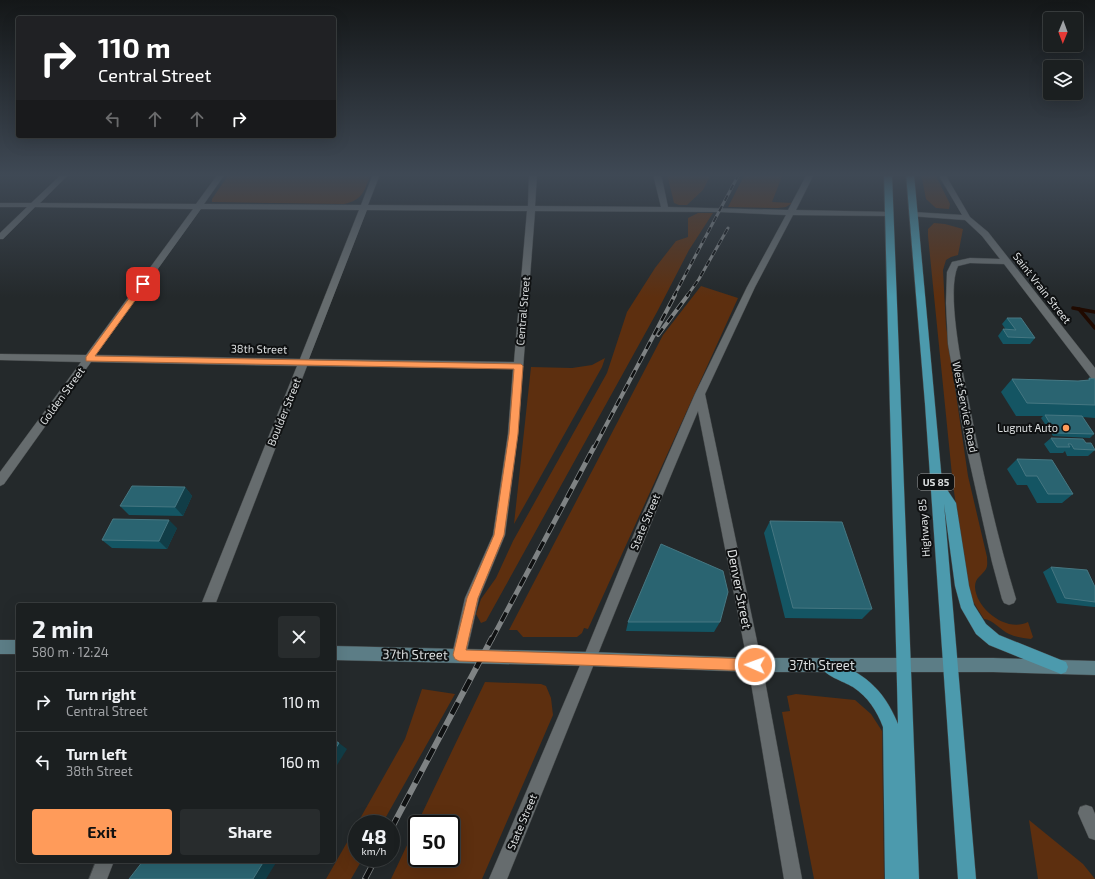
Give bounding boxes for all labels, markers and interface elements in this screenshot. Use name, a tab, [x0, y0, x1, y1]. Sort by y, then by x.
north arrow	[1043, 12, 1083, 52]
map controls	[1043, 12, 1083, 100]
text: 110 m	[98, 30, 171, 64]
icon: right	[32, 32, 84, 84]
button: layers	[1043, 60, 1083, 100]
text: Central Street	[98, 64, 211, 86]
icon: left	[102, 108, 124, 130]
icon: ahead	[144, 108, 166, 130]
icon: ahead	[186, 108, 208, 130]
icon: right	[228, 108, 250, 130]
street label: Saint Vrain Street	[1011, 250, 1074, 326]
pin	[126, 267, 160, 301]
icon: arrive	[132, 273, 154, 295]
street label: Central Street	[513, 276, 532, 346]
street label: 38th Street	[231, 342, 287, 355]
street label: West Service Road	[950, 360, 981, 453]
street label: Golden Street	[36, 364, 87, 427]
street label: Boulder Street	[264, 376, 303, 448]
place label: Lugnut Auto	[997, 421, 1058, 434]
marker: Lugnut Auto	[1061, 423, 1071, 433]
road number: US 85	[918, 474, 954, 490]
street label: State Street	[627, 492, 662, 552]
street label: Highway 85	[915, 498, 932, 558]
street label: Denver Street	[724, 548, 756, 630]
text: 2 min	[32, 614, 93, 643]
button: close	[278, 616, 320, 658]
text: 580 m · 12:24	[32, 644, 109, 660]
position arrow	[734, 644, 776, 686]
street label: 37th Street	[382, 645, 448, 663]
street label: 37th Street	[789, 657, 855, 673]
text: Turn right	[66, 685, 136, 703]
icon: right	[32, 691, 54, 713]
text: 110 m	[283, 693, 320, 711]
text: Central Street	[66, 703, 148, 719]
text: Turn left	[66, 745, 127, 763]
icon: left	[32, 751, 54, 773]
text: 160 m	[280, 753, 320, 771]
text: 38th Street	[66, 763, 133, 779]
street label: State Street	[504, 792, 539, 852]
button: Exit	[32, 809, 172, 855]
button: Share	[180, 809, 320, 855]
speed limit sign: 50	[408, 815, 460, 867]
text: 48	[361, 824, 387, 848]
text: km/h	[362, 845, 386, 857]

